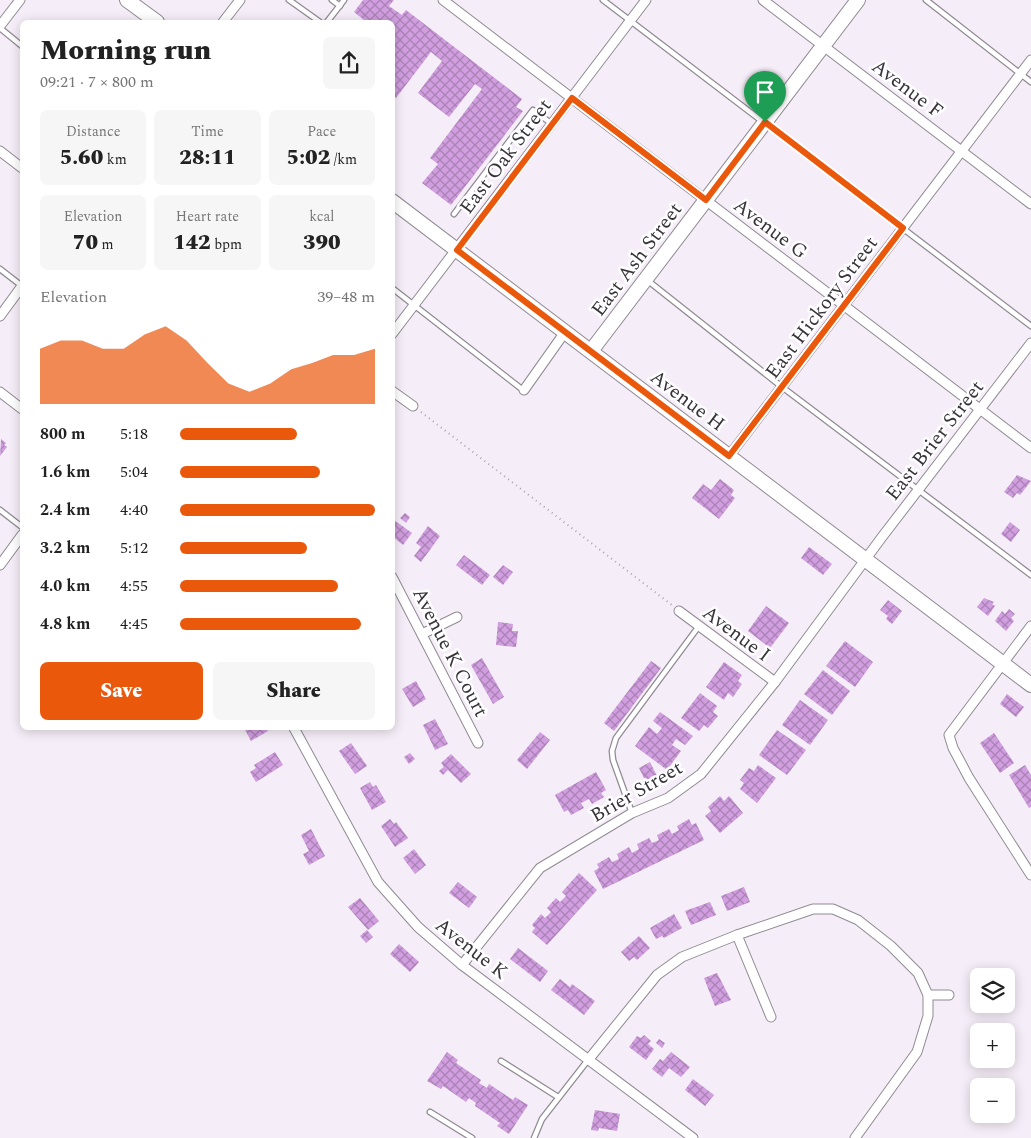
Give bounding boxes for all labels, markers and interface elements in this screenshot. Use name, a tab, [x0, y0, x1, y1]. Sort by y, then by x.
text: Morning run	[40, 29, 211, 72]
button: share	[323, 37, 375, 89]
street label: Avenue F	[865, 52, 950, 126]
text: 09:21 · 7 × 800 m	[40, 70, 154, 94]
pin	[744, 71, 786, 122]
icon: arrive	[751, 78, 779, 106]
street label: East Oak Street	[452, 93, 559, 221]
text: Distance	[66, 121, 120, 142]
text: Time	[191, 121, 224, 142]
text: Pace	[307, 121, 336, 142]
text: 5.60	[60, 142, 103, 174]
text: 28:11	[179, 142, 236, 174]
text: 5:02	[287, 142, 330, 174]
text: km	[103, 149, 127, 170]
text: /km	[330, 149, 357, 170]
street label: Avenue G	[727, 191, 814, 267]
street label: East Ash Street	[584, 196, 690, 323]
text: Elevation	[64, 206, 122, 227]
text: Heart rate	[176, 206, 239, 227]
text: kcal	[309, 206, 334, 227]
text: 70	[73, 227, 98, 259]
text: 142	[173, 227, 211, 259]
text: 390	[303, 227, 341, 259]
street label: East Hickory Street	[758, 230, 886, 385]
text: m	[98, 234, 114, 255]
text: bpm	[211, 234, 242, 255]
text: Elevation	[40, 285, 107, 309]
text: 39–48 m	[317, 285, 375, 309]
street label: Avenue H	[644, 363, 731, 439]
street label: East Brier Street	[878, 374, 991, 507]
text: 800 m	[40, 422, 85, 446]
text: 5:18	[120, 422, 148, 446]
text: 1.6 km	[40, 460, 90, 484]
text: 5:04	[120, 460, 148, 484]
text: 2.4 km	[40, 498, 90, 522]
text: 4:40	[120, 498, 148, 522]
text: 3.2 km	[40, 536, 90, 560]
text: 5:12	[120, 536, 148, 560]
text: 4.0 km	[40, 574, 90, 598]
text: 4:55	[120, 574, 148, 598]
street label: Avenue K Court	[405, 582, 496, 723]
street label: Avenue I	[696, 598, 777, 669]
text: 4.8 km	[40, 612, 90, 636]
text: 4:45	[120, 612, 148, 636]
button: Save	[40, 662, 203, 720]
button: Share	[213, 662, 375, 720]
street label: Brier Street	[585, 753, 688, 830]
street label: Avenue K	[428, 911, 515, 987]
map controls	[970, 968, 1015, 1123]
button: layers	[970, 968, 1015, 1013]
button: +	[970, 1023, 1015, 1068]
button: −	[970, 1078, 1015, 1123]

